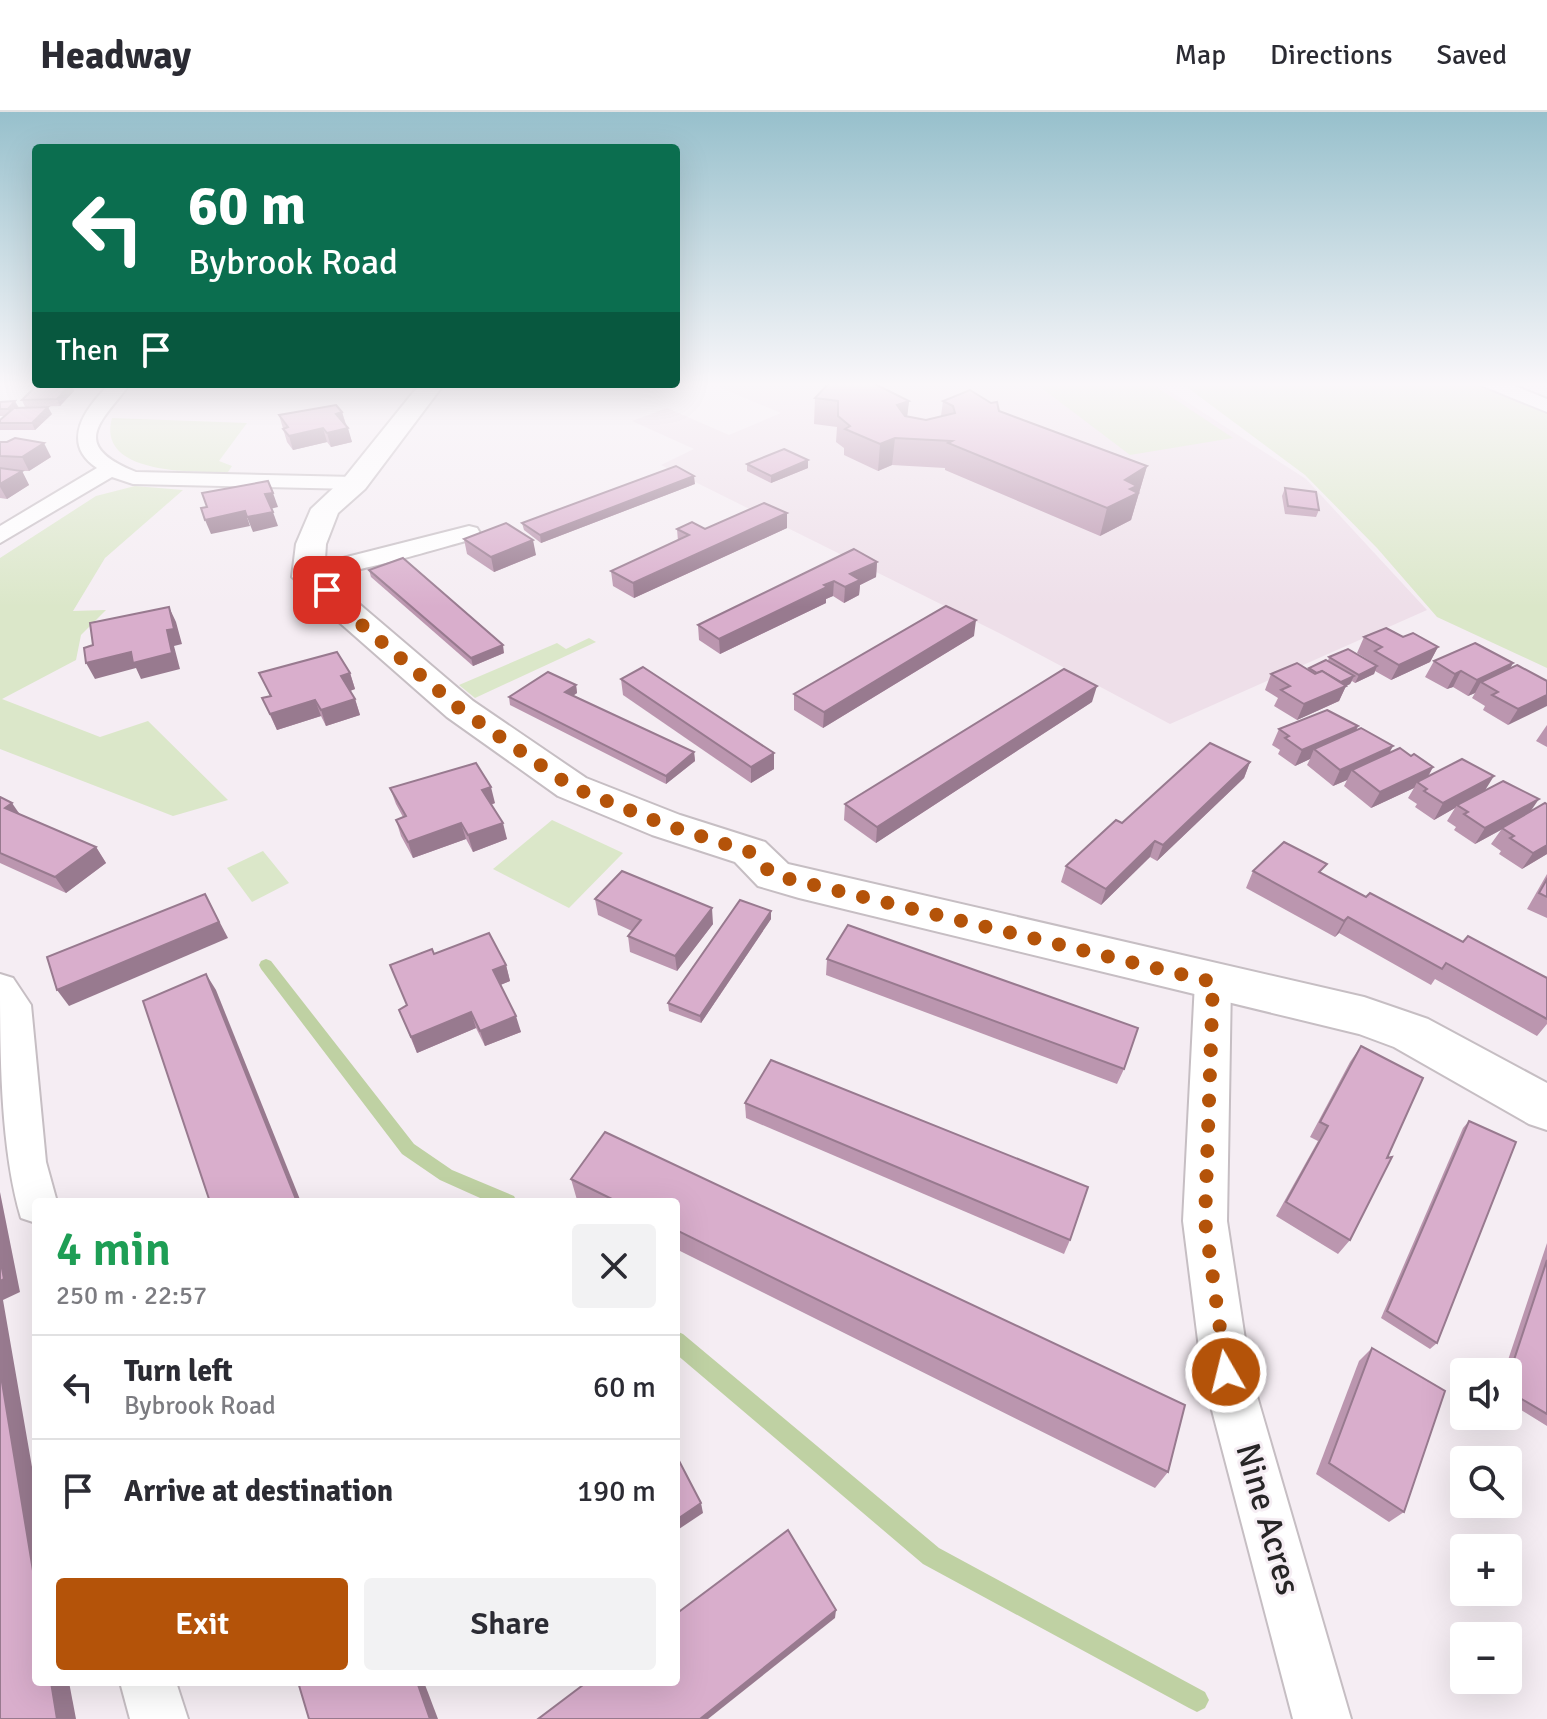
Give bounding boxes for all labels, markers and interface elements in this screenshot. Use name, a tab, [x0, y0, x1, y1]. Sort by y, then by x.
text: Headway	[40, 32, 191, 79]
text: Map	[1174, 38, 1226, 72]
text: Directions	[1270, 38, 1392, 72]
text: Saved	[1436, 38, 1507, 72]
text: 60 m	[188, 171, 306, 240]
icon: left	[56, 176, 160, 280]
text: Bybrook Road	[188, 240, 398, 285]
icon: arrive	[134, 328, 178, 372]
text: Then	[56, 332, 118, 369]
pin	[293, 556, 361, 624]
icon: arrive	[305, 568, 349, 612]
text: 4 min	[56, 1220, 171, 1279]
button: close	[572, 1224, 656, 1308]
text: 250 m · 22:57	[56, 1280, 207, 1312]
position arrow	[1184, 1330, 1268, 1414]
text: Turn left	[124, 1353, 233, 1390]
map controls	[1450, 1358, 1522, 1694]
button: sound	[1450, 1358, 1522, 1430]
icon: left	[56, 1365, 100, 1409]
text: 60 m	[593, 1369, 656, 1406]
text: Bybrook Road	[124, 1390, 276, 1422]
street label: Nine Acres	[1226, 1438, 1310, 1600]
button: search	[1450, 1446, 1522, 1518]
icon: arrive	[56, 1469, 100, 1513]
text: Arrive at destination	[124, 1473, 393, 1510]
text: 190 m	[577, 1473, 656, 1510]
button: +	[1450, 1534, 1522, 1606]
button: Exit	[56, 1578, 348, 1670]
button: Share	[364, 1578, 656, 1670]
button: −	[1450, 1622, 1522, 1694]

